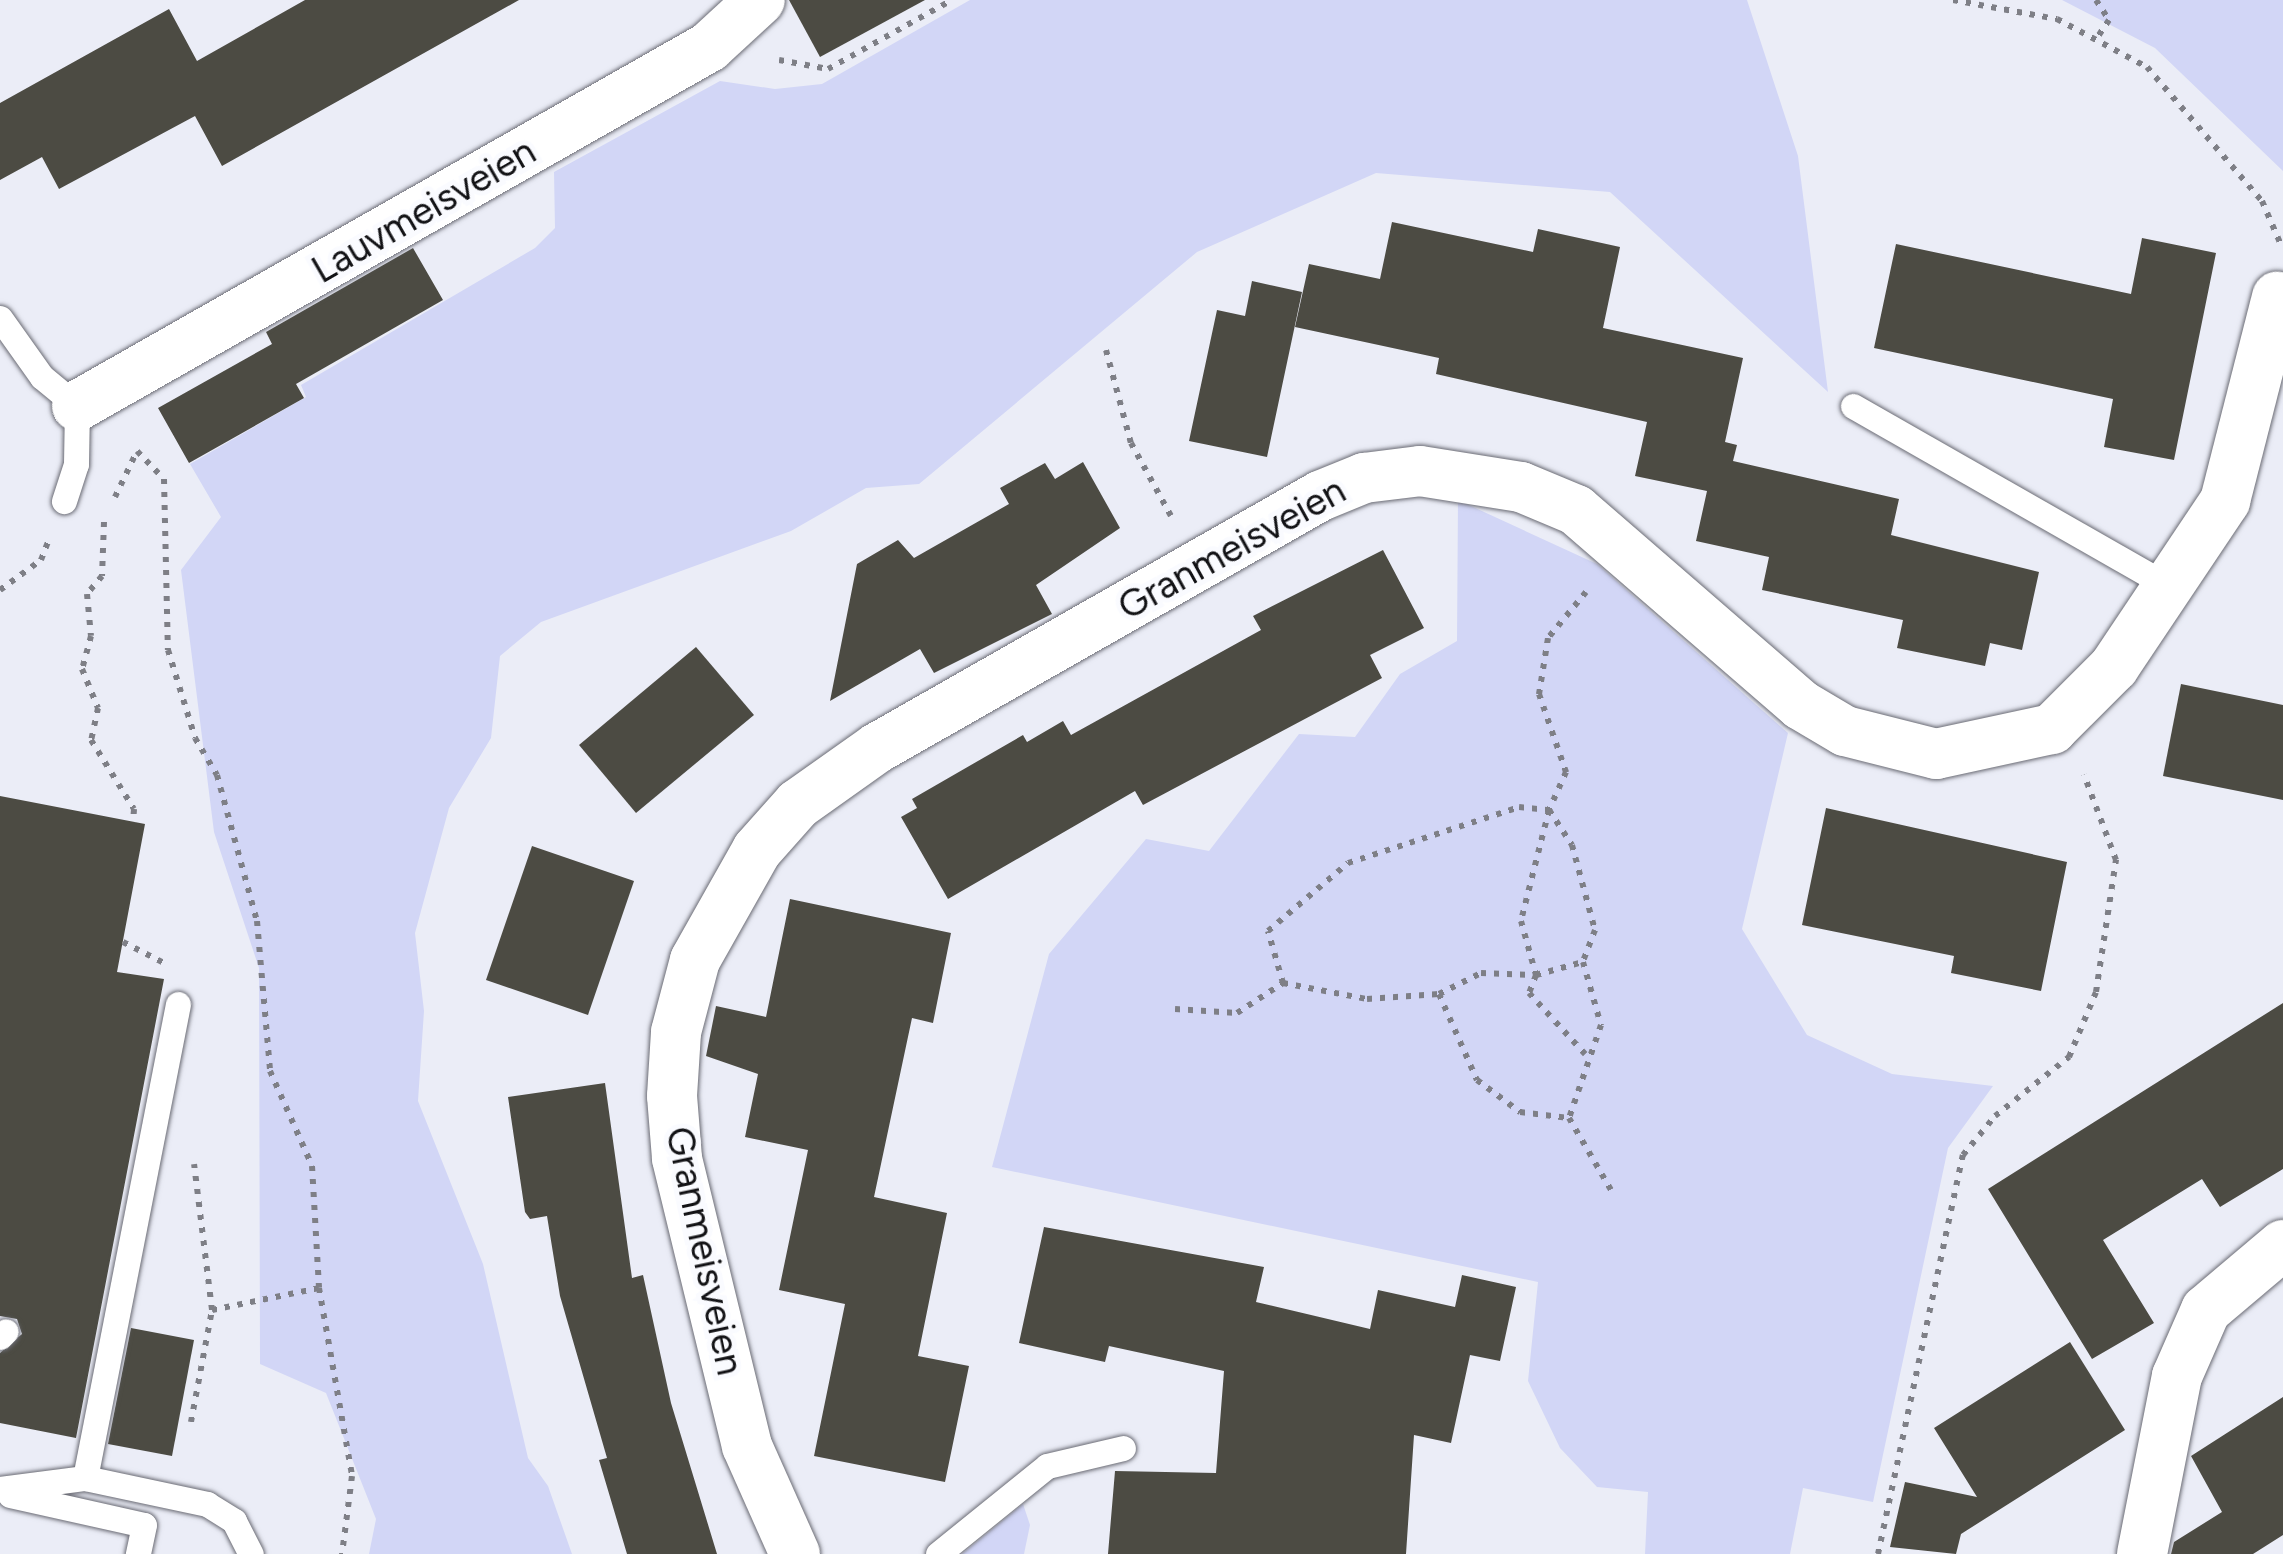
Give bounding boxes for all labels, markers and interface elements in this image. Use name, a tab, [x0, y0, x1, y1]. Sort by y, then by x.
street label: Lauvmeisveien	[304, 129, 544, 293]
street label: Granmeisveien	[1110, 468, 1354, 630]
street label: Granmeisveien	[655, 1123, 753, 1379]

